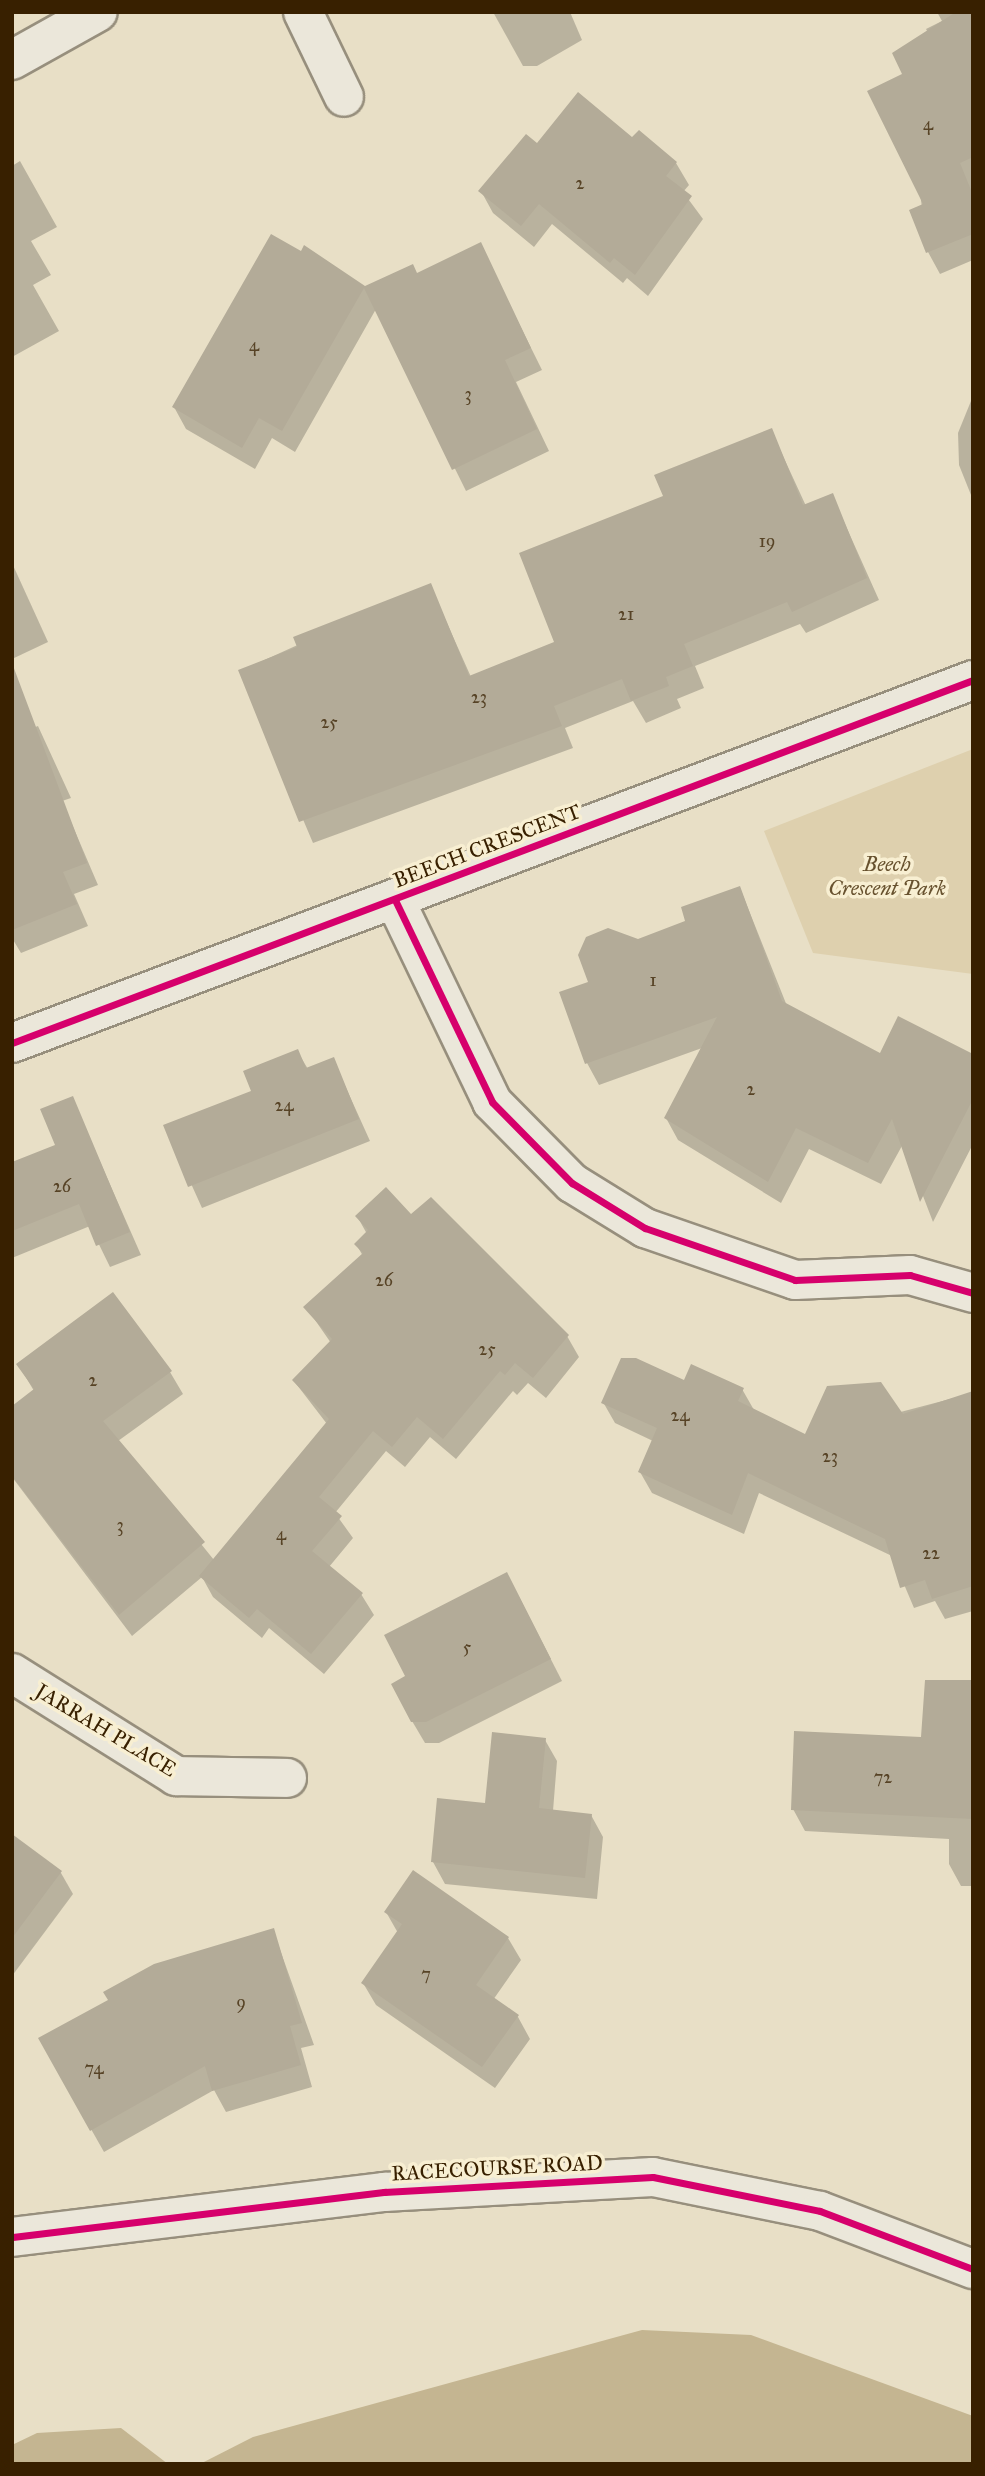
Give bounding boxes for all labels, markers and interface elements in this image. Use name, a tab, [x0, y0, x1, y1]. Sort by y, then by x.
house number: 4	[923, 113, 933, 135]
house number: 2	[576, 172, 584, 194]
house number: 4	[249, 334, 259, 356]
house number: 3	[464, 383, 472, 405]
house number: 19	[759, 530, 775, 552]
house number: 21	[618, 603, 634, 625]
house number: 23	[471, 686, 487, 708]
house number: 25	[320, 711, 338, 733]
street label: BEECH CRESCENT	[390, 799, 584, 893]
park label: Beech Crescent Park	[828, 851, 946, 901]
house number: 1	[649, 969, 657, 991]
house number: 2	[747, 1078, 755, 1100]
house number: 24	[275, 1094, 293, 1116]
house number: 26	[53, 1175, 71, 1197]
house number: 26	[375, 1269, 393, 1291]
house number: 25	[478, 1338, 496, 1360]
house number: 2	[89, 1369, 97, 1391]
house number: 24	[671, 1404, 689, 1426]
house number: 23	[822, 1445, 838, 1467]
house number: 3	[116, 1514, 124, 1536]
house number: 4	[276, 1523, 286, 1545]
house number: 22	[922, 1542, 940, 1564]
house number: 5	[463, 1636, 471, 1658]
street label: JARRAH PLACE	[31, 1678, 181, 1782]
house number: 72	[874, 1766, 892, 1788]
house number: 7	[421, 1963, 431, 1985]
house number: 9	[236, 1991, 246, 2013]
house number: 74	[84, 2057, 104, 2079]
street label: RACECOURSE ROAD	[391, 2150, 603, 2186]

